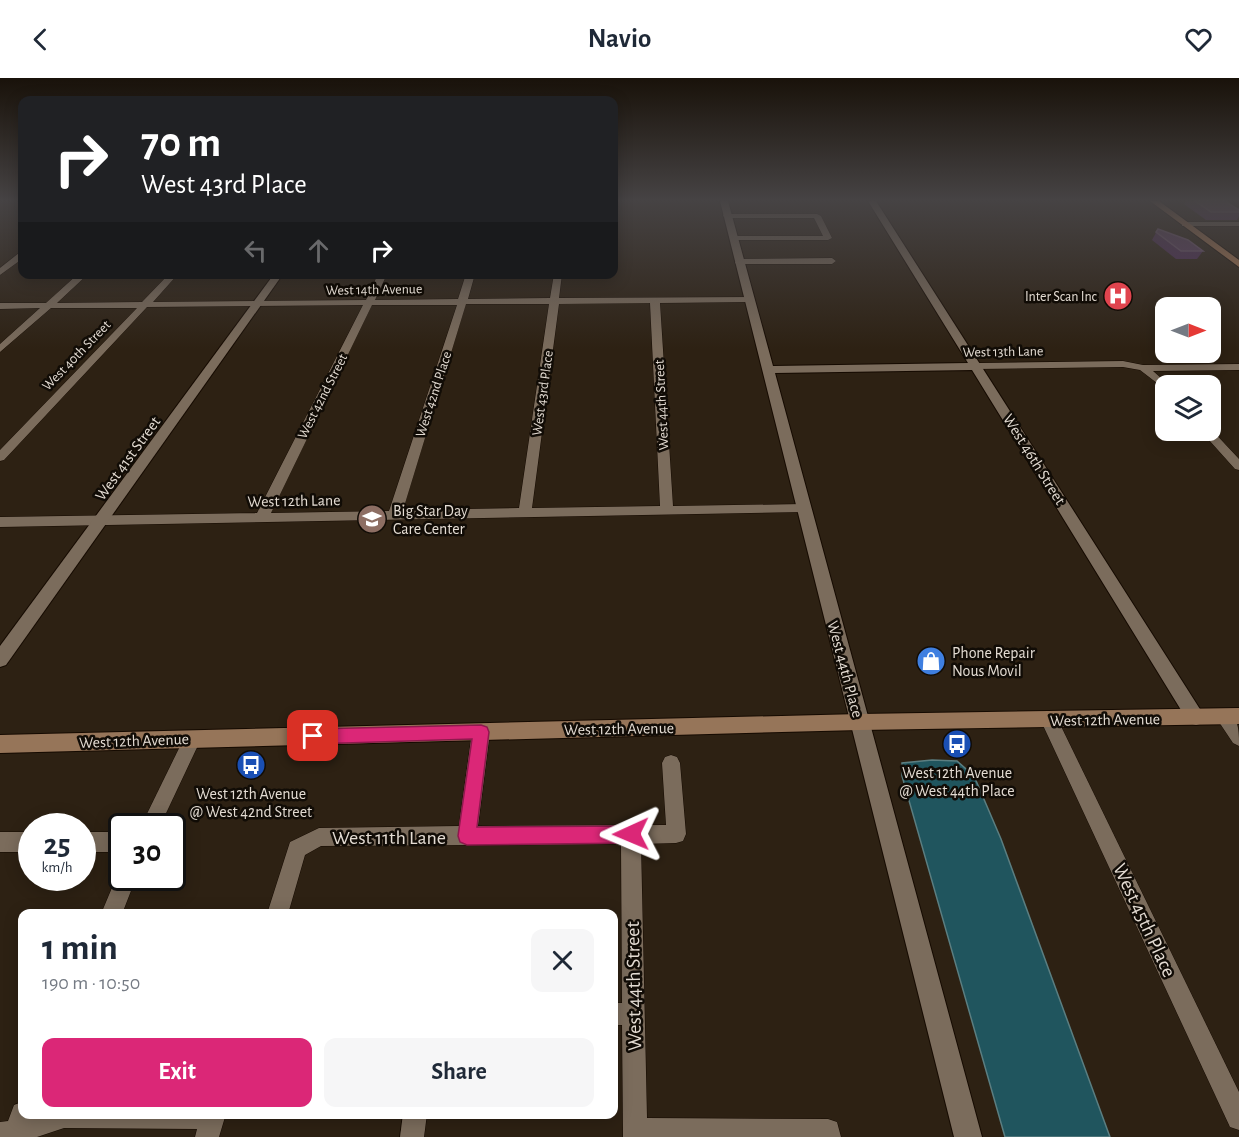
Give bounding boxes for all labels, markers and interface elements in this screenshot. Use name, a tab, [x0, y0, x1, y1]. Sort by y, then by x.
icon: back	[24, 23, 57, 56]
icon: heart	[1182, 23, 1215, 56]
text: Navio	[588, 25, 651, 52]
icon: right	[42, 120, 120, 198]
text: 70 m	[141, 122, 221, 164]
text: West 43rd Place	[141, 171, 307, 198]
icon: left	[239, 234, 272, 267]
icon: ahead	[302, 234, 335, 267]
icon: right	[365, 234, 398, 267]
hospital icon: Inter Scan Inc	[1102, 280, 1134, 312]
street label: West 14th Avenue	[326, 282, 422, 298]
place label: Inter Scan Inc	[1025, 290, 1098, 304]
north arrow	[1155, 297, 1221, 363]
map controls	[1155, 297, 1221, 441]
street label: West 40th Street	[40, 318, 114, 393]
street label: West 13th Lane	[963, 344, 1044, 360]
street label: West 42nd Place	[414, 350, 454, 439]
street label: West 43rd Place	[530, 350, 556, 437]
street label: West 42nd Street	[296, 351, 351, 441]
street label: West 44th Street	[653, 359, 671, 451]
button: layers	[1155, 375, 1221, 441]
street label: West 46th Street	[1000, 411, 1068, 508]
street label: West 41st Street	[92, 414, 163, 503]
street label: West 12th Lane	[247, 492, 341, 510]
school or university icon: Big Star Day Care Center	[356, 503, 388, 535]
place label: Big Star Day Care Center	[393, 503, 468, 537]
street label: West 44th Place	[824, 619, 866, 719]
shop icon: Phone Repair Nous Movil	[915, 645, 947, 677]
place label: Phone Repair Nous Movil	[952, 645, 1036, 679]
pin	[287, 710, 338, 761]
street label: West 12th Avenue	[1050, 711, 1160, 729]
icon: arrive	[296, 719, 329, 752]
street label: West 12th Avenue	[564, 720, 674, 738]
bus stop icon: West 12th Avenue @ West 44th Place	[941, 728, 973, 760]
street label: West 12th Avenue	[79, 731, 189, 751]
bus stop icon: West 12th Avenue @ West 42nd Street	[235, 749, 267, 781]
place label: West 12th Avenue @ West 44th Place	[899, 765, 1015, 799]
place label: West 12th Avenue @ West 42nd Street	[190, 786, 312, 820]
position arrow	[599, 802, 663, 866]
speed limit sign: 30	[108, 813, 186, 891]
street label: West 11th Lane	[332, 828, 446, 848]
text: 25	[43, 830, 71, 860]
text: km/h	[42, 860, 72, 875]
street label: West 45th Place	[1109, 861, 1179, 980]
street label: West 44th Street	[623, 920, 645, 1051]
button: close	[531, 929, 594, 992]
text: 1 min	[42, 930, 118, 966]
text: 190 m · 10:50	[42, 973, 140, 993]
button: Exit	[42, 1038, 312, 1107]
button: Share	[324, 1038, 594, 1107]

